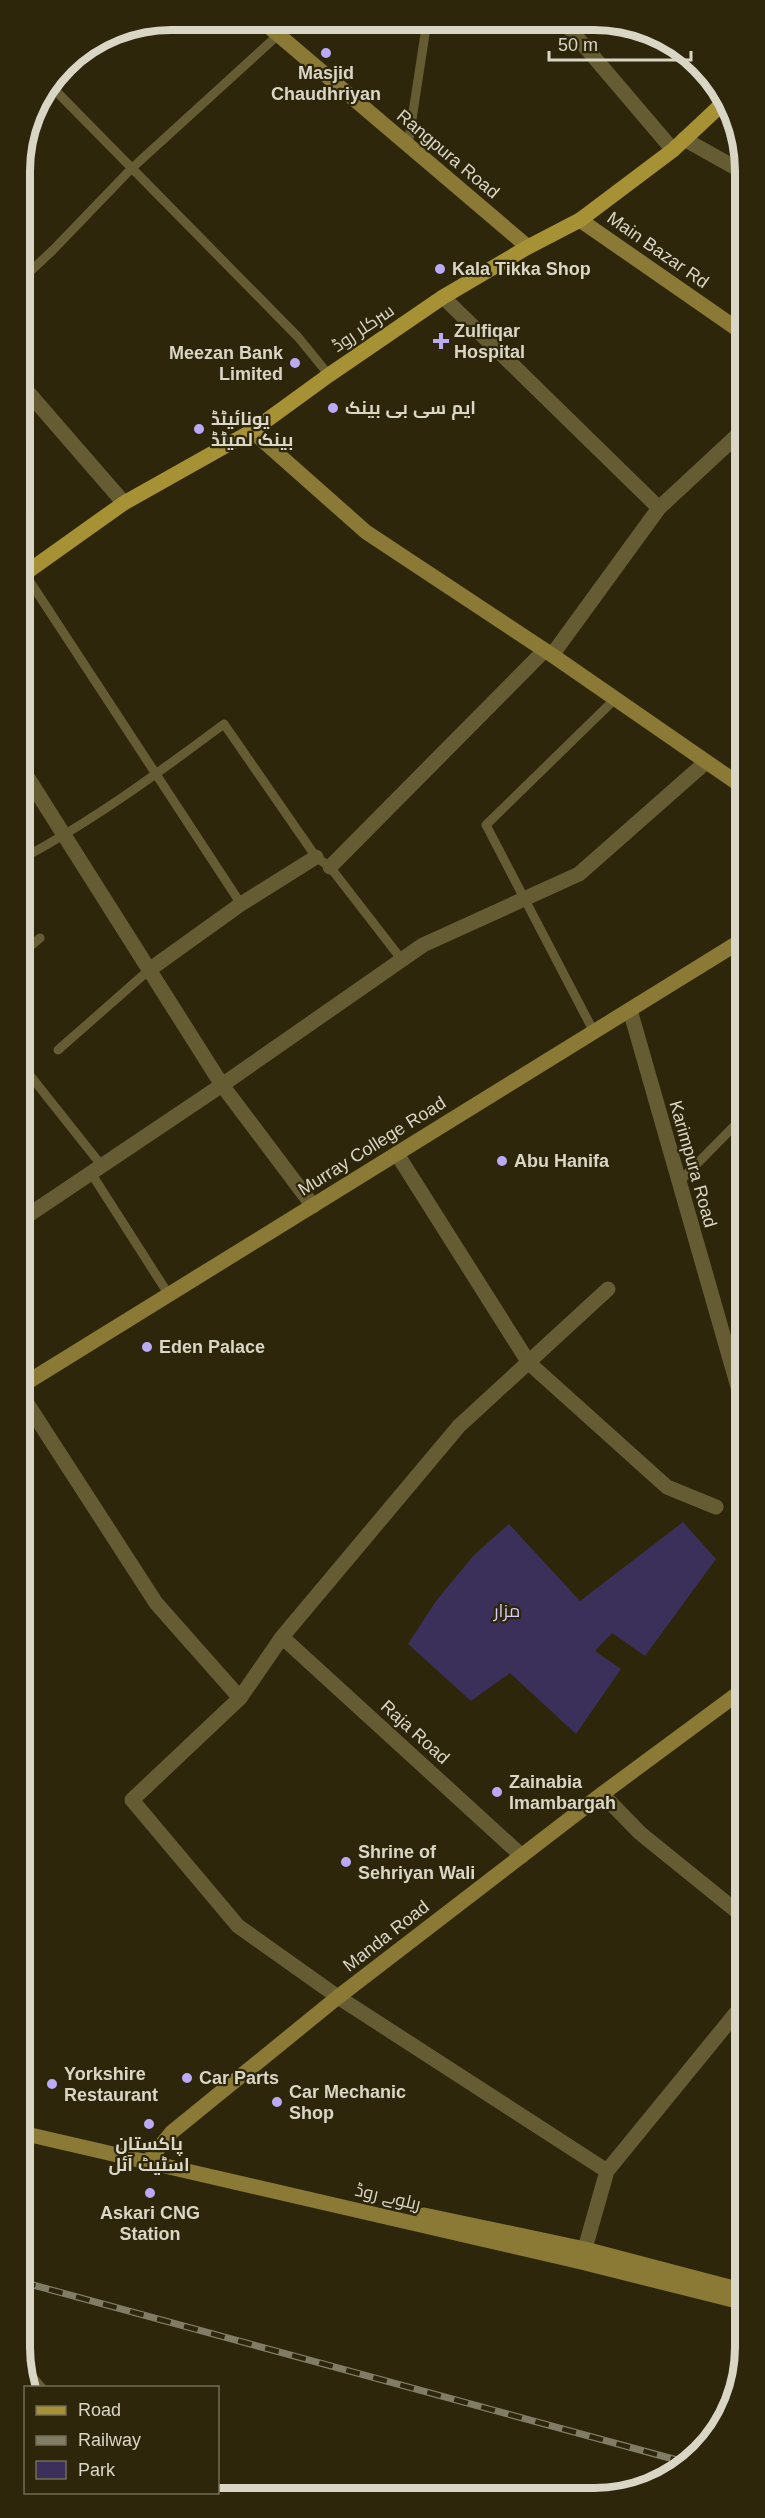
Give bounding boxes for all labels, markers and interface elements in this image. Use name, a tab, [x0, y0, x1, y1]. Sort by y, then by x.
scale bar	[549, 24, 692, 62]
text: 50 m	[558, 35, 598, 55]
marker: Masjid Chaudhriyan	[319, 46, 333, 60]
place label: Masjid Chaudhriyan	[271, 63, 381, 104]
street label: Rangpura Road	[393, 105, 503, 203]
street label: Main Bazar Rd	[603, 208, 713, 292]
place label: Kala Tikka Shop	[452, 259, 591, 279]
marker: Kala Tikka Shop	[433, 262, 447, 276]
street label: سرکلر روڈ	[328, 300, 398, 357]
place label: Zulfiqar Hospital	[454, 321, 525, 362]
marker: Zulfiqar Hospital	[432, 332, 450, 350]
place label: Meezan Bank Limited	[169, 343, 284, 384]
marker: Meezan Bank Limited	[288, 356, 302, 370]
place label: ایم سی بی بینک	[345, 398, 476, 420]
marker: ایم سی بی بینک	[326, 401, 340, 415]
place label: یونائیٹڈ بینک لمیٹڈ	[211, 409, 293, 450]
marker: یونائیٹڈ بینک لمیٹڈ	[192, 422, 206, 436]
street label: Murray College Road	[295, 1092, 449, 1200]
street label: Karimpura Road	[665, 1098, 721, 1230]
place label: Abu Hanifa	[514, 1151, 610, 1171]
marker: Abu Hanifa	[495, 1154, 509, 1168]
place label: Eden Palace	[159, 1337, 265, 1357]
marker: Eden Palace	[140, 1340, 154, 1354]
park label: مزار	[493, 1601, 520, 1622]
street label: Raja Road	[377, 1696, 453, 1768]
place label: Zainabia Imambargah	[509, 1772, 616, 1813]
marker: Zainabia Imambargah	[490, 1785, 504, 1799]
place label: Shrine of Sehriyan Wali	[358, 1842, 475, 1883]
marker: Shrine of Sehriyan Wali	[339, 1855, 353, 1869]
street label: Manda Road	[339, 1896, 433, 1976]
place label: Yorkshire Restaurant	[64, 2064, 158, 2105]
place label: Car Parts	[199, 2068, 279, 2088]
marker: Car Parts	[180, 2071, 194, 2085]
marker: Yorkshire Restaurant	[45, 2077, 59, 2091]
place label: Car Mechanic Shop	[289, 2082, 406, 2123]
marker: Car Mechanic Shop	[270, 2095, 284, 2109]
marker: پاکستان اسٹیٹ آئل	[142, 2117, 156, 2131]
place label: پاکستان اسٹیٹ آئل	[108, 2134, 190, 2176]
street label: ریلوے روڈ	[353, 2180, 423, 2215]
marker: Askari CNG Station	[143, 2186, 157, 2200]
place label: Askari CNG Station	[100, 2203, 200, 2244]
legend	[24, 2386, 219, 2494]
text: Road	[78, 2400, 121, 2420]
text: Railway	[78, 2430, 141, 2450]
text: Park	[78, 2460, 116, 2480]

